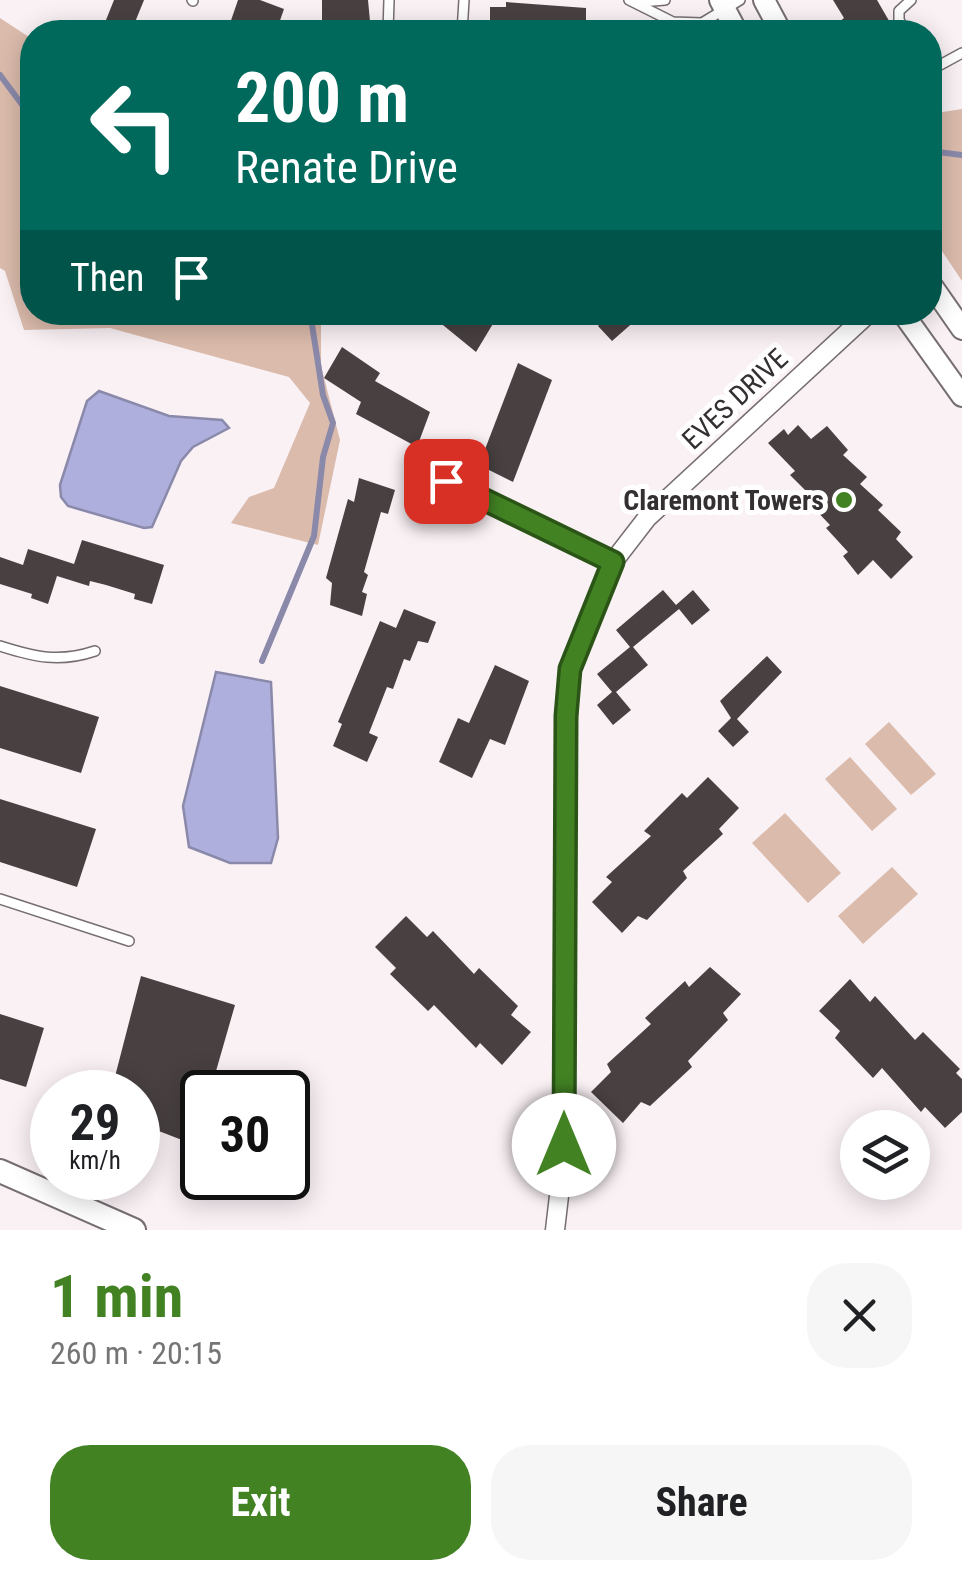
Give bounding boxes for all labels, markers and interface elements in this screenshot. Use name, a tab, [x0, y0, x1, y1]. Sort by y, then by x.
text: 200 m	[235, 57, 409, 139]
icon: left	[70, 60, 200, 190]
text: Renate Drive	[235, 141, 458, 194]
icon: arrive	[164, 250, 219, 305]
text: Then	[70, 256, 144, 300]
street label: EVES DRIVE	[676, 342, 794, 456]
pin	[404, 439, 489, 524]
icon: arrive	[419, 454, 474, 509]
place label: Claremont Towers	[623, 484, 824, 517]
marker: Claremont Towers	[833, 489, 855, 511]
speed limit sign: 30	[180, 1070, 310, 1200]
position arrow	[512, 1093, 616, 1197]
text: 29	[70, 1094, 120, 1152]
map controls	[840, 1110, 930, 1200]
button: layers	[840, 1110, 930, 1200]
text: km/h	[69, 1146, 121, 1175]
text: 1 min	[50, 1261, 183, 1332]
button: close	[807, 1263, 912, 1368]
text: 260 m · 20:15	[50, 1334, 222, 1372]
button: Exit	[50, 1445, 471, 1560]
button: Share	[491, 1445, 912, 1560]

